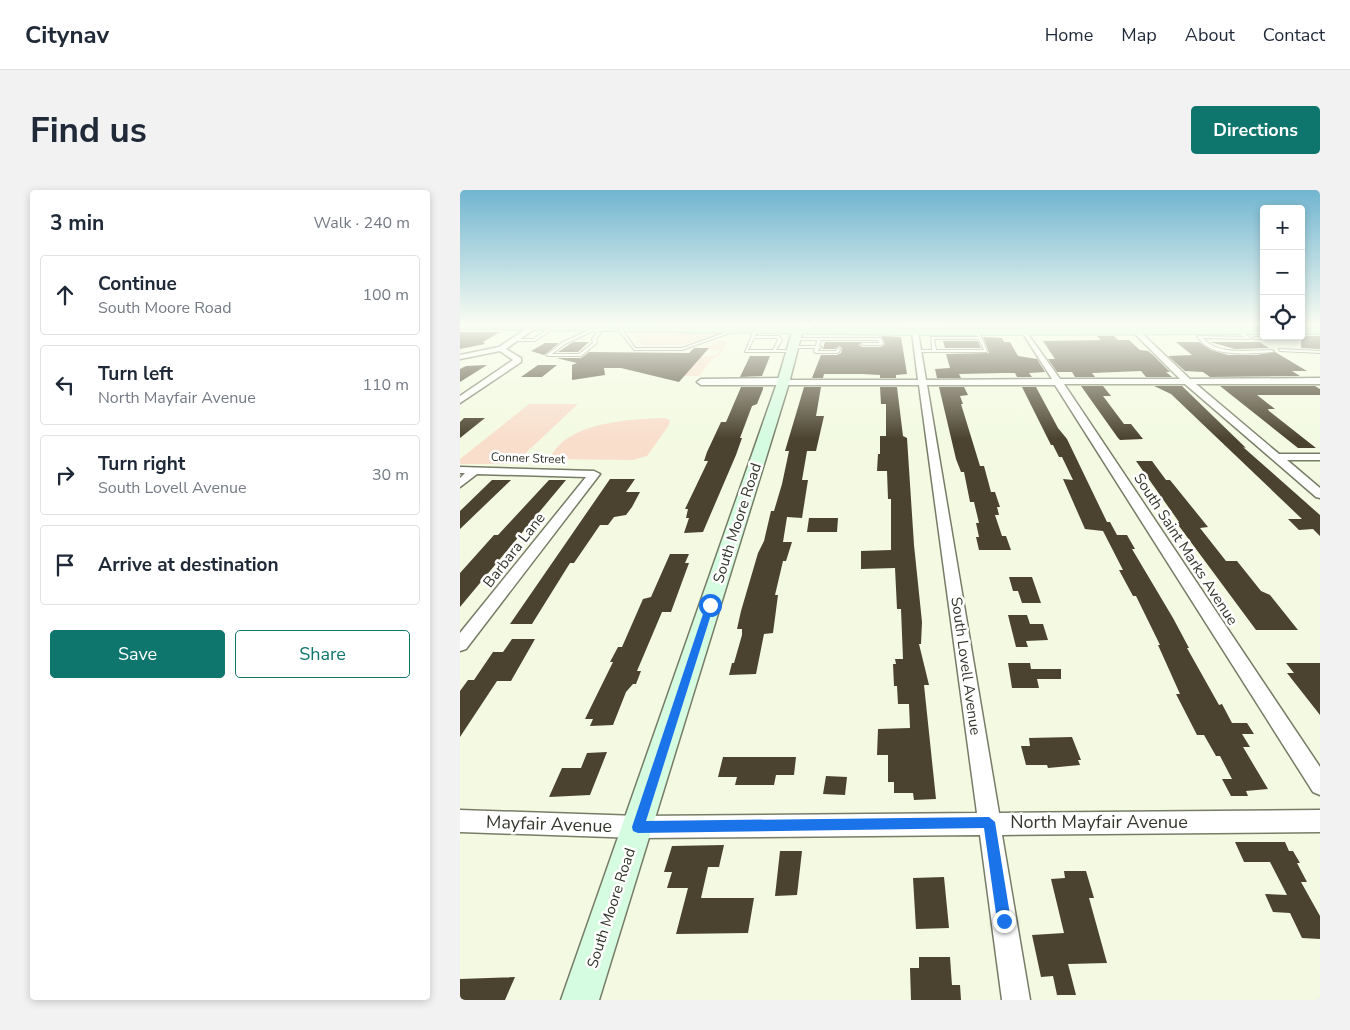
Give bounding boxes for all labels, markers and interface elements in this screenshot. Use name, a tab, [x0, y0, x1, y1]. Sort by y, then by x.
text: Citynav	[25, 19, 109, 51]
text: Home	[1045, 23, 1093, 47]
text: Map	[1121, 23, 1157, 47]
text: About	[1185, 23, 1235, 47]
text: Contact	[1263, 23, 1325, 47]
button: Directions	[1191, 106, 1320, 154]
text: Find us	[30, 107, 147, 154]
map controls	[1260, 205, 1305, 340]
button: +	[1260, 205, 1305, 250]
text: 3 min	[50, 209, 104, 237]
text: Walk · 240 m	[314, 212, 410, 234]
button: −	[1260, 250, 1305, 295]
text: Continue	[98, 271, 177, 297]
icon: ahead	[51, 281, 79, 309]
text: 100 m	[362, 284, 409, 306]
button: locate	[1260, 295, 1305, 340]
text: South Moore Road	[98, 297, 231, 319]
text: Turn left	[98, 361, 173, 387]
icon: left	[51, 371, 79, 399]
text: 110 m	[362, 374, 409, 396]
text: North Mayfair Avenue	[98, 387, 256, 409]
street label: Conner Street	[491, 449, 566, 467]
text: Turn right	[98, 451, 185, 477]
street label: South Moore Road	[708, 460, 766, 586]
icon: right	[51, 461, 79, 489]
text: 30 m	[372, 464, 409, 486]
street label: South Saint Marks Avenue	[1129, 469, 1243, 629]
text: South Lovell Avenue	[98, 477, 247, 499]
street label: Barbara Lane	[478, 508, 550, 592]
icon: arrive	[51, 551, 79, 579]
text: Arrive at destination	[98, 552, 279, 578]
route start	[699, 594, 722, 617]
street label: South Lovell Avenue	[946, 596, 986, 736]
button: Save	[50, 630, 225, 678]
button: Share	[235, 630, 410, 678]
street label: Mayfair Avenue	[486, 810, 612, 838]
street label: North Mayfair Avenue	[1010, 810, 1188, 834]
street label: South Moore Road	[582, 845, 640, 971]
route end	[993, 910, 1016, 933]

